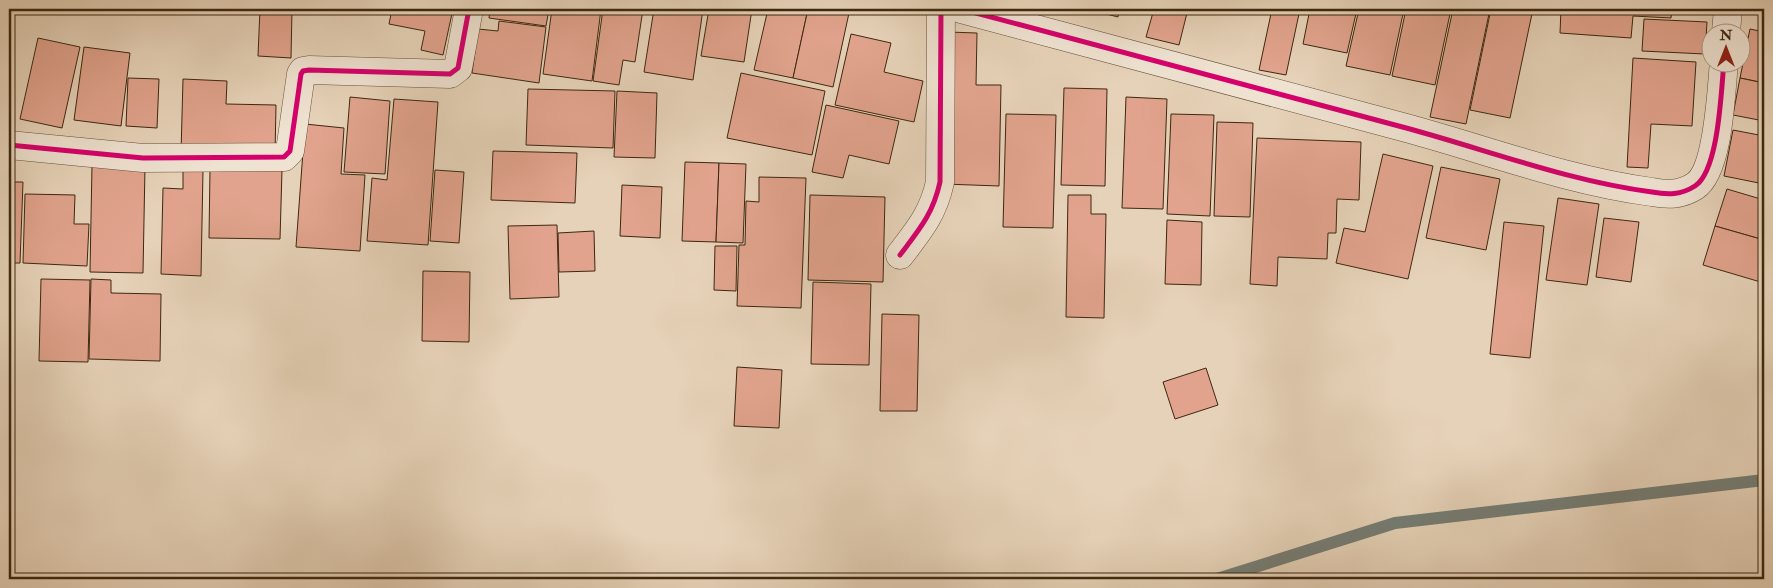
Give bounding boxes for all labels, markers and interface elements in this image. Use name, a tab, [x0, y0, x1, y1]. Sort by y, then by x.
north arrow	[1700, 22, 1750, 72]
text: N	[1719, 27, 1733, 44]

